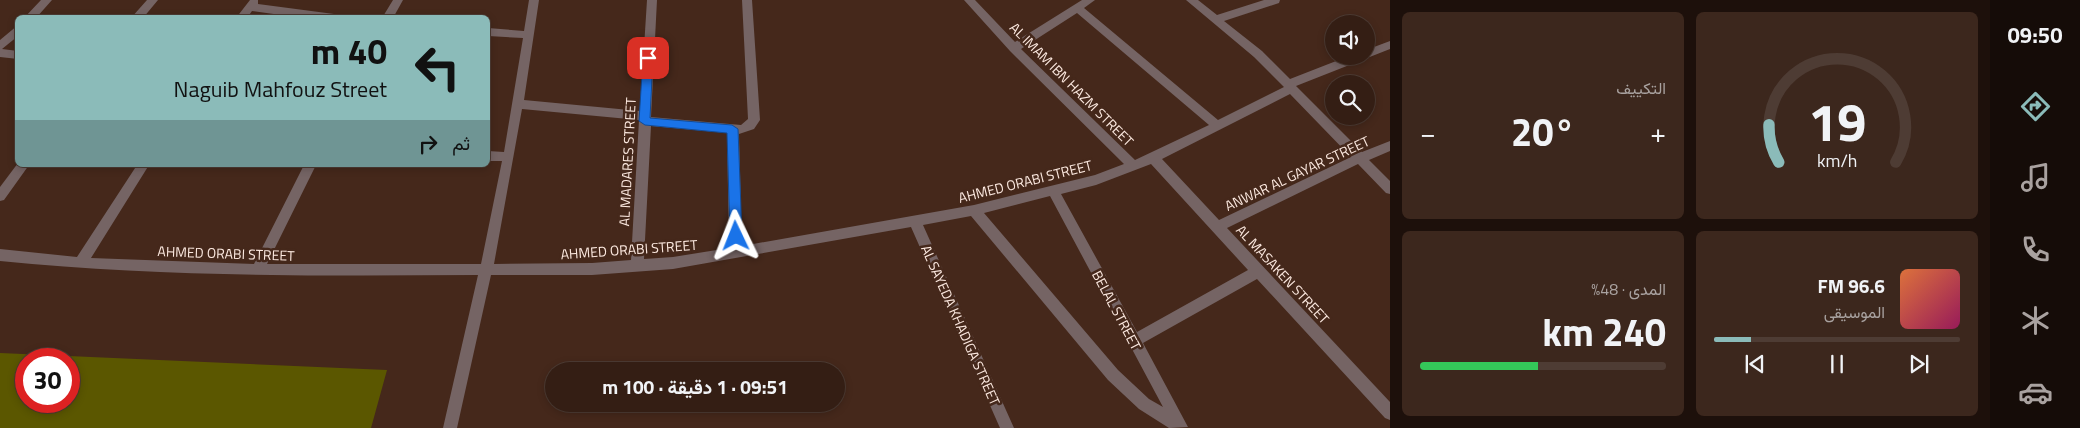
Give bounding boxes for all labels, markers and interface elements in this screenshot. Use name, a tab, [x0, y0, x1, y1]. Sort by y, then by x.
map controls	[1325, 15, 1375, 125]
button: sound	[1325, 15, 1375, 65]
street label: AL IMAM IBN HAZM STREET	[1005, 17, 1139, 151]
text: 09:50	[2008, 18, 2062, 52]
text: 40 m	[311, 24, 387, 78]
icon: left	[405, 35, 470, 100]
pin	[627, 37, 669, 79]
icon: arrive	[634, 44, 662, 72]
text: Naguib Mahfouz Street	[174, 72, 387, 106]
button: search	[1325, 75, 1375, 125]
text: التكييف	[1616, 76, 1666, 100]
text: 19	[1808, 82, 1866, 161]
icon: directions	[2018, 89, 2053, 124]
street label: AL MADARES STREET	[613, 96, 641, 227]
text: 20°	[1511, 103, 1575, 161]
text: −	[1420, 111, 1436, 154]
text: +	[1650, 111, 1666, 154]
text: ثم	[452, 128, 470, 157]
icon: right	[414, 130, 442, 158]
street label: ANWAR AL GAYAR STREET	[1221, 130, 1373, 216]
text: km/h	[1817, 147, 1857, 174]
street label: AHMED ORABI STREET	[956, 154, 1095, 208]
icon: music	[2018, 160, 2053, 195]
position arrow	[709, 209, 761, 261]
street label: AL MASAKEN STREET	[1231, 220, 1335, 329]
icon: phone	[2018, 232, 2053, 267]
street label: AHMED ORABI STREET	[560, 234, 699, 264]
street label: AHMED ORABI STREET	[157, 240, 296, 266]
street label: AL SAYEDA KHADIGA STREET	[916, 241, 1006, 409]
street label: BELAL STREET	[1087, 266, 1147, 354]
text: 96.6 FM	[1818, 271, 1885, 300]
text: المدى · 48%	[1591, 277, 1666, 301]
text: الموسيقى	[1824, 300, 1885, 324]
text: 240 km	[1542, 303, 1666, 361]
icon: climate	[2018, 303, 2053, 338]
speed limit sign: 30	[15, 348, 80, 413]
icon: previous	[1741, 350, 1769, 378]
icon: pause	[1823, 350, 1851, 378]
icon: next	[1905, 350, 1933, 378]
text: 09:51 · 1 دقيقة · 100 m	[602, 372, 788, 401]
icon: car	[2018, 375, 2053, 410]

